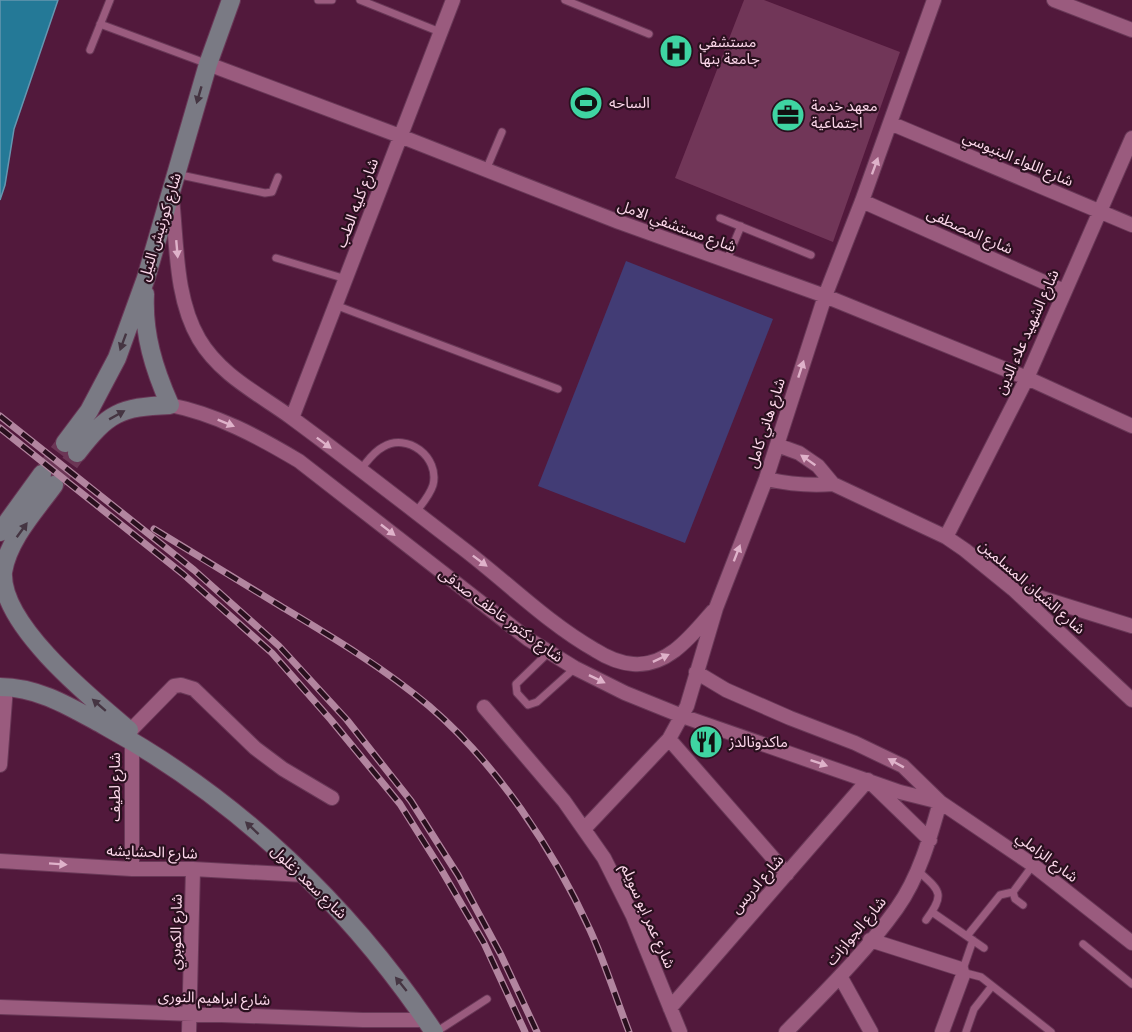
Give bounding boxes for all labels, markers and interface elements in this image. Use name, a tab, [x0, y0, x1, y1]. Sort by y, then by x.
place label: مستشفي جامعة بنها	[699, 32, 760, 68]
hospital icon: مستشفي جامعة بنها	[658, 33, 694, 69]
sports icon: الساحه	[568, 85, 604, 121]
one-way arrow	[194, 86, 203, 104]
place label: الساحه	[609, 93, 650, 112]
place label: معهد خدمة اجتماعية	[811, 96, 878, 132]
office icon: معهد خدمة اجتماعية	[770, 97, 806, 133]
street label: شارع اللواء البنيوسي	[959, 127, 1077, 193]
street label: شارع كليه الطب	[331, 155, 385, 251]
one-way arrow	[870, 157, 880, 175]
street label: شارع كورنيش النيل	[134, 170, 188, 284]
street label: شارع مستشفي الامل	[614, 195, 739, 259]
street label: شارع المصطفى	[923, 203, 1016, 261]
one-way arrow	[172, 239, 182, 258]
street label: شارع الشهيد علاء الدين	[990, 266, 1065, 398]
one-way arrow	[117, 333, 127, 351]
one-way arrow	[797, 360, 806, 378]
street label: شارع هاني كامل	[742, 375, 792, 471]
one-way arrow	[108, 410, 125, 420]
one-way arrow	[217, 418, 235, 428]
one-way arrow	[316, 437, 332, 449]
one-way arrow	[800, 455, 816, 466]
one-way arrow	[16, 523, 28, 539]
one-way arrow	[380, 523, 396, 536]
street label: شارع الشبان المسلمين	[973, 535, 1090, 640]
one-way arrow	[733, 544, 743, 562]
one-way arrow	[472, 555, 487, 567]
street label: شارع دكتور عاطف صدقى	[434, 563, 567, 669]
one-way arrow	[653, 653, 670, 662]
one-way arrow	[589, 674, 606, 684]
one-way arrow	[92, 698, 107, 712]
restaurant icon: ماكدونالدز	[688, 724, 724, 760]
place label: ماكدونالدز	[728, 732, 788, 751]
street label: شارع لطيف	[105, 752, 127, 822]
one-way arrow	[888, 758, 905, 768]
one-way arrow	[810, 759, 828, 769]
one-way arrow	[245, 822, 260, 835]
street label: شارع الزاملي	[1011, 827, 1082, 889]
street label: شارع الحشايشه	[106, 840, 198, 866]
street label: شارع سعد زغلول	[265, 841, 352, 925]
street label: شارع ادريس	[726, 850, 790, 919]
one-way arrow	[49, 860, 68, 869]
street label: شارع عمر ابو سويلم	[614, 860, 680, 973]
street label: شارع الجوازات	[821, 892, 892, 971]
street label: شارع الكوبري	[165, 893, 189, 970]
one-way arrow	[394, 976, 407, 992]
street label: شارع ابراهيم النورى	[158, 986, 271, 1012]

